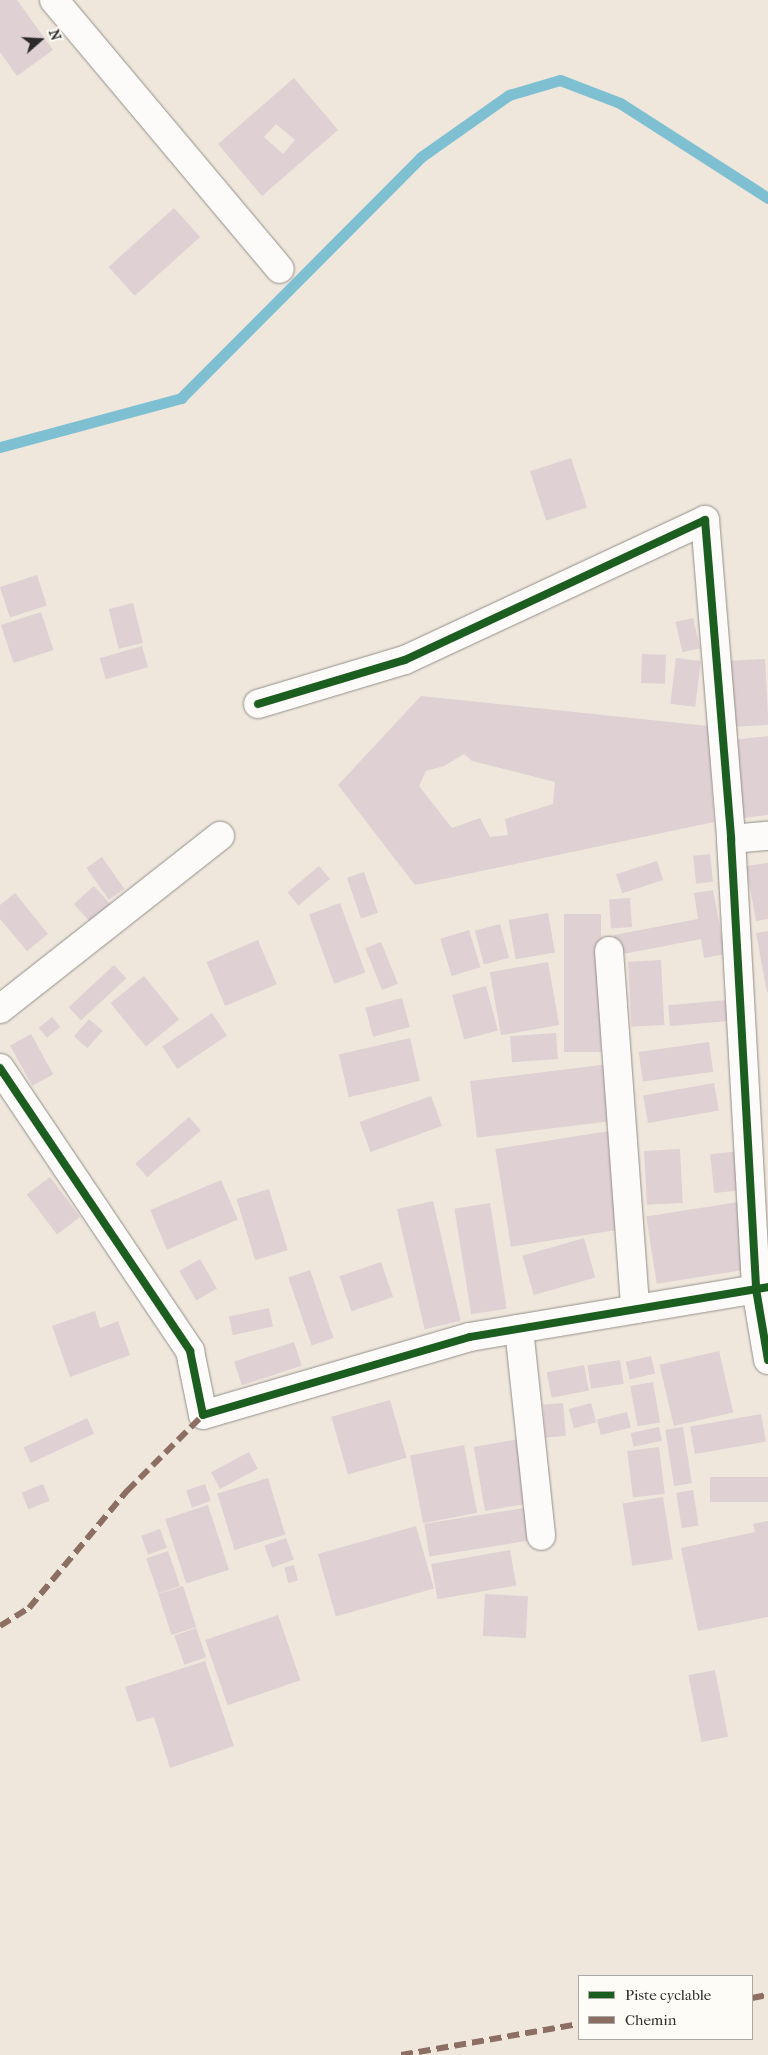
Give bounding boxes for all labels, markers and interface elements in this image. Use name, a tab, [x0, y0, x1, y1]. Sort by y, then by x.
north arrow	[15, 15, 65, 65]
text: N	[45, 27, 64, 43]
legend	[578, 1975, 753, 2040]
text: Piste cyclable	[625, 1986, 711, 2004]
text: Chemin	[625, 2011, 676, 2029]

